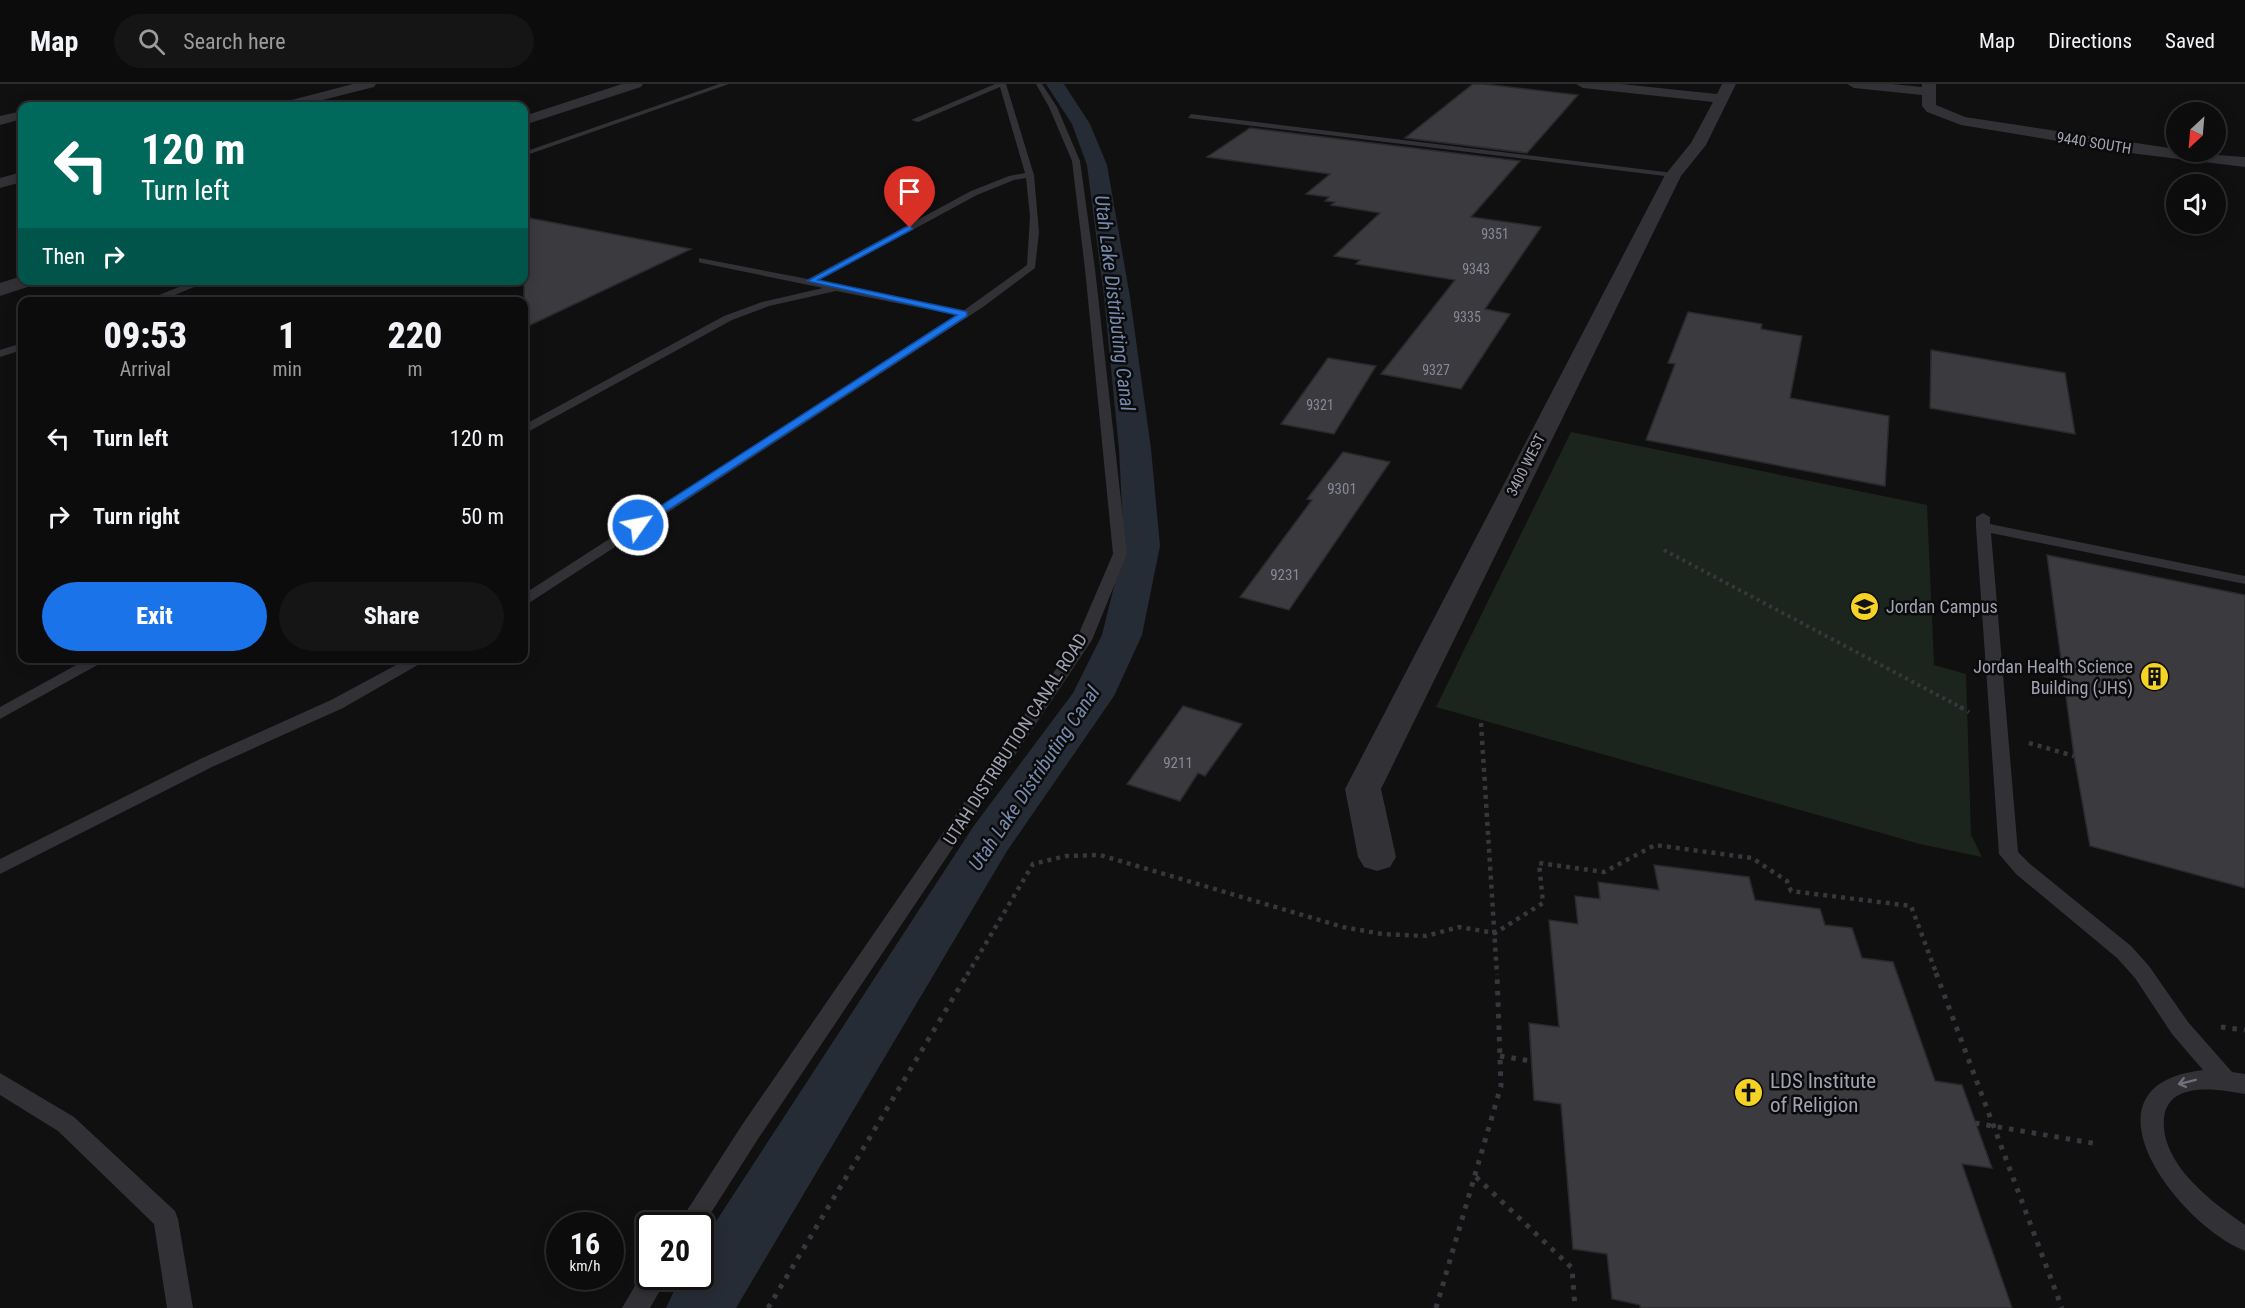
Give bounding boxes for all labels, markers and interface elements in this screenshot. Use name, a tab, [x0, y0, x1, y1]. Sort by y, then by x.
search box	[114, 14, 534, 68]
text: Map	[30, 25, 78, 58]
icon: search	[135, 25, 168, 58]
text: Search here	[183, 29, 286, 54]
text: Map	[1979, 29, 2015, 53]
text: Directions	[2048, 29, 2132, 53]
text: Saved	[2165, 29, 2215, 53]
north arrow	[2166, 102, 2226, 162]
map controls	[2166, 102, 2226, 234]
text: 120 m	[141, 125, 246, 174]
icon: left	[42, 126, 120, 204]
street label: 9440 SOUTH	[2055, 128, 2133, 158]
pin	[884, 166, 935, 228]
button: sound	[2166, 174, 2226, 234]
text: Turn left	[141, 175, 230, 207]
icon: arrive	[893, 175, 926, 208]
water label: Utah Lake Distributing Canal	[1090, 194, 1140, 413]
house number: 9351	[1481, 226, 1509, 242]
icon: right	[97, 240, 130, 273]
text: Then	[42, 244, 85, 269]
house number: 9343	[1462, 261, 1490, 277]
house number: 9335	[1453, 309, 1481, 325]
text: 09:53	[104, 315, 187, 357]
text: 1	[278, 315, 296, 357]
text: 220	[387, 315, 442, 357]
text: Arrival	[120, 357, 171, 381]
text: min	[273, 357, 302, 381]
text: m	[407, 357, 422, 381]
house number: 9327	[1422, 362, 1450, 378]
house number: 9321	[1306, 397, 1334, 413]
icon: left	[42, 422, 75, 455]
text: Turn left	[93, 426, 168, 451]
text: 120 m	[450, 426, 504, 451]
street label: 3400 WEST	[1503, 431, 1549, 499]
house number: 9301	[1327, 480, 1357, 498]
position arrow	[606, 493, 670, 557]
icon: right	[42, 500, 75, 533]
text: Turn right	[93, 504, 180, 529]
text: 50 m	[461, 504, 504, 529]
house number: 9231	[1270, 566, 1300, 584]
button: Exit	[42, 582, 267, 651]
button: Share	[279, 582, 504, 651]
school or university icon: Jordan Campus	[1849, 590, 1881, 622]
place label: Jordan Campus	[1886, 596, 1998, 617]
street label: UTAH DISTRIBUTION CANAL ROAD	[939, 629, 1091, 849]
place label: Jordan Health Science Building (JHS)	[1973, 656, 2133, 699]
building icon: Jordan Health Science Building (JHS)	[2138, 660, 2170, 692]
water label: Utah Lake Distributing Canal	[963, 681, 1105, 875]
house number: 9211	[1163, 754, 1193, 772]
place label: LDS Institute of Religion	[1770, 1069, 1876, 1117]
one-way arrow	[2178, 1076, 2197, 1088]
church icon: LDS Institute of Religion	[1733, 1077, 1765, 1109]
speed limit sign: 20	[636, 1212, 714, 1290]
text: 16	[570, 1226, 600, 1261]
text: km/h	[570, 1257, 600, 1275]

